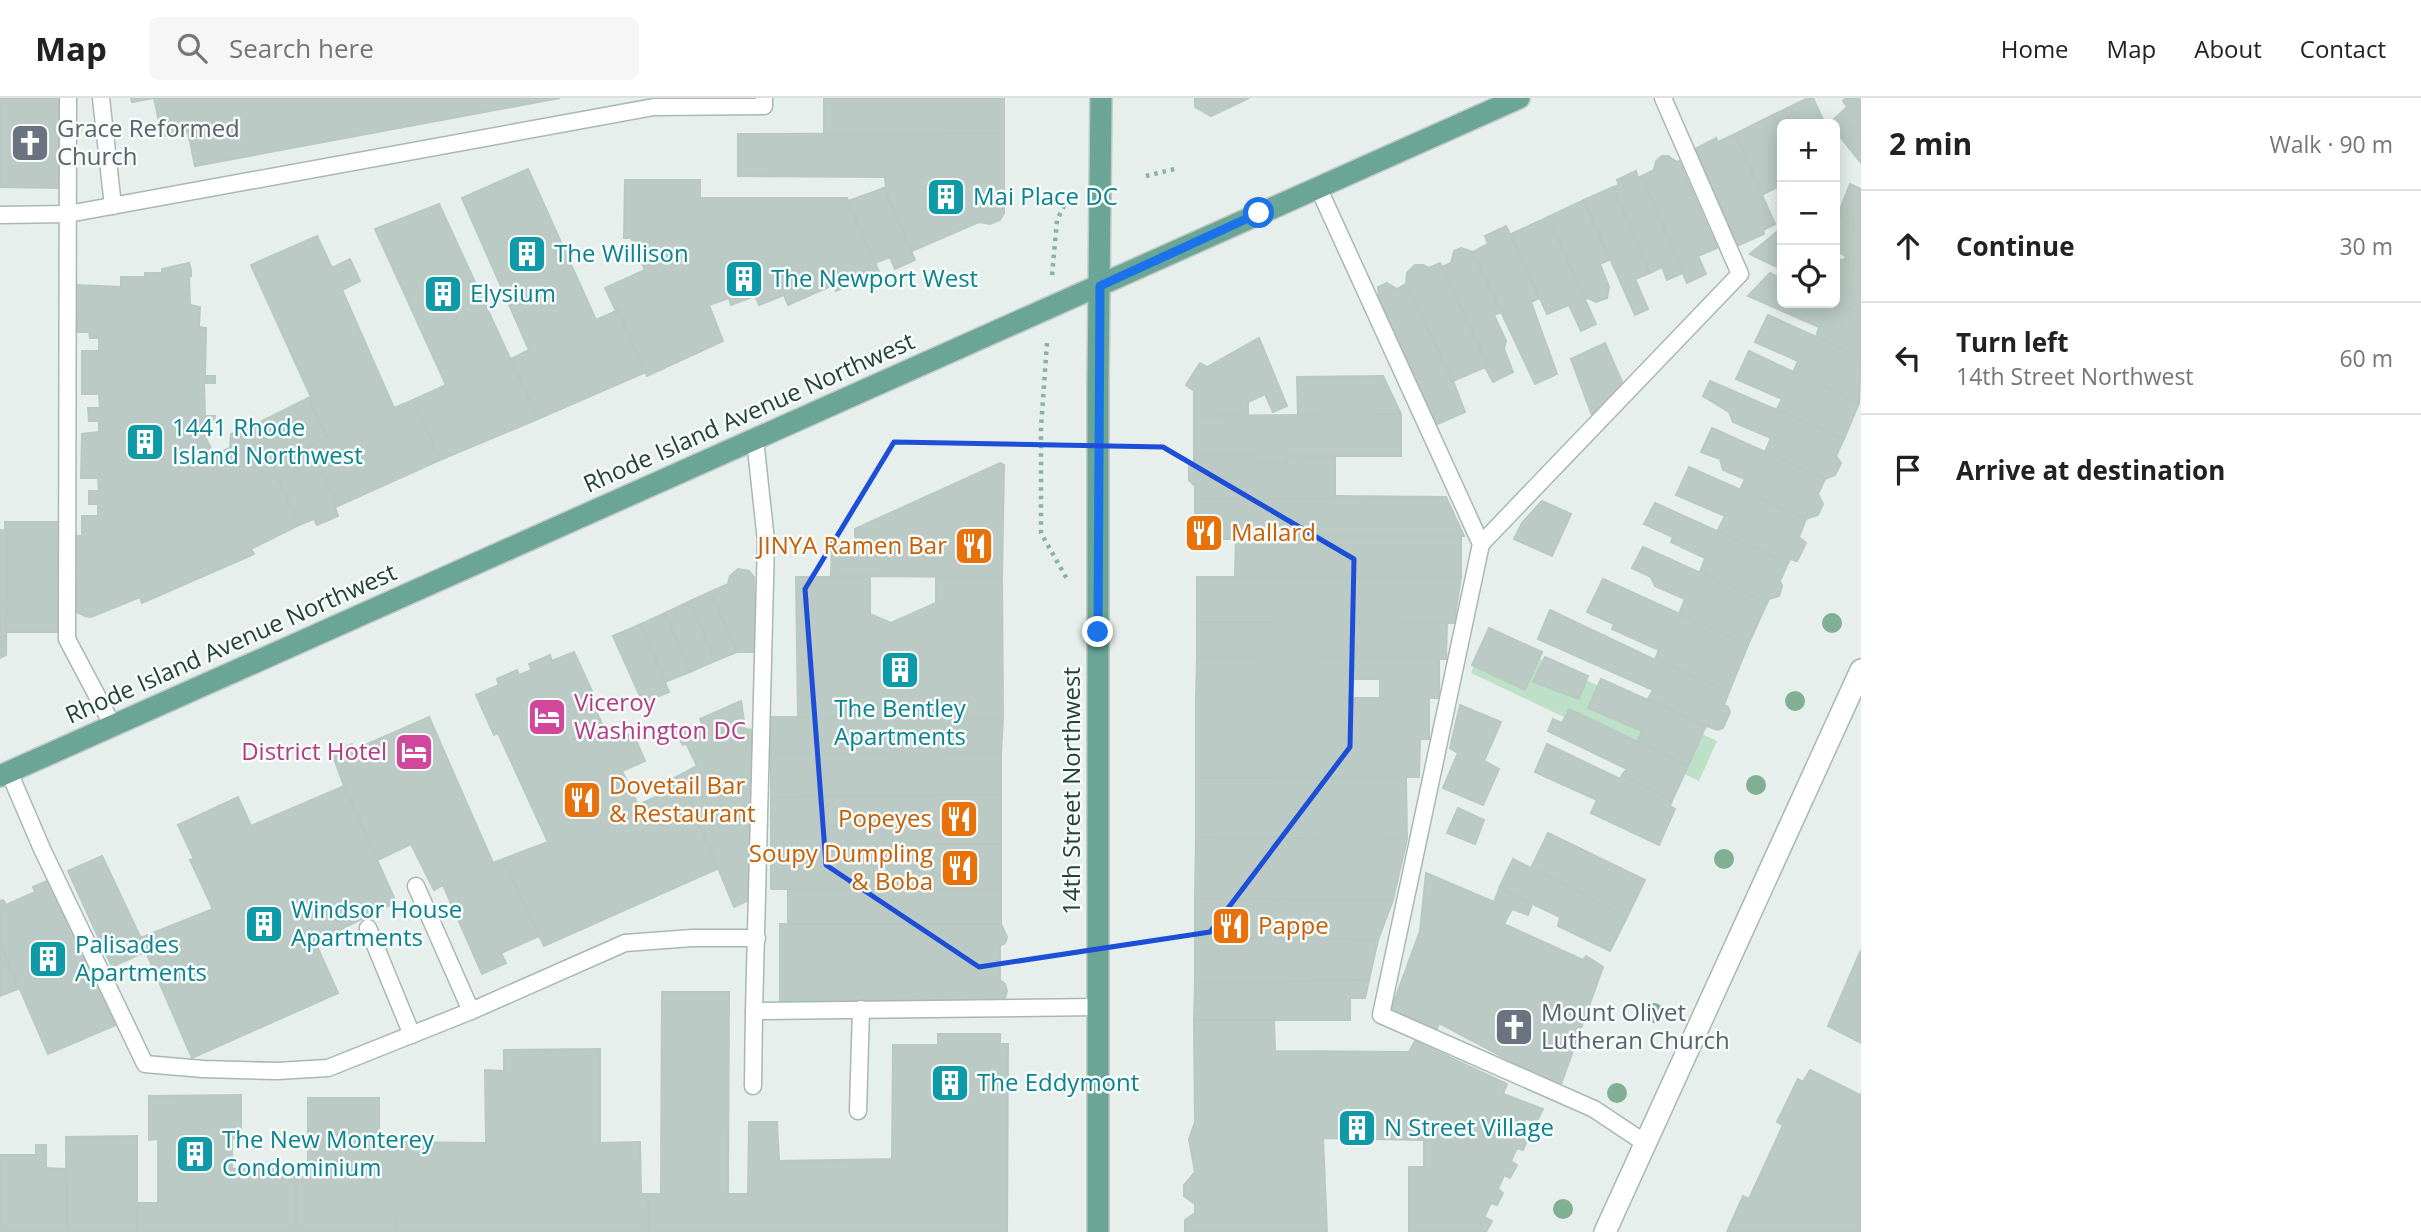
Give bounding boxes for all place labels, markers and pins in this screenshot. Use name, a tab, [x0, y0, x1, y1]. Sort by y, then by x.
place label: Grace Reformed Church	[57, 111, 240, 172]
church icon: Grace Reformed Church	[9, 122, 51, 164]
building icon: Mai Place DC	[925, 176, 967, 218]
place label: Mai Place DC	[973, 179, 1118, 212]
building icon: The Willison	[506, 233, 548, 275]
place label: The Willison	[554, 236, 689, 269]
building icon: The Newport West	[723, 258, 765, 300]
place label: The Newport West	[771, 261, 978, 294]
building icon: Elysium	[422, 273, 464, 315]
place label: Elysium	[470, 276, 556, 309]
place label: 1441 Rhode Island Northwest	[172, 410, 363, 471]
building icon: 1441 Rhode Island Northwest	[124, 421, 166, 463]
restaurant icon: Mallard	[1183, 512, 1225, 554]
place label: Mallard	[1231, 515, 1316, 548]
restaurant icon: JINYA Ramen Bar	[953, 525, 995, 567]
place label: JINYA Ramen Bar	[756, 528, 947, 561]
building icon: The Bentley Apartments	[879, 649, 921, 691]
place label: Viceroy Washington DC	[574, 685, 746, 746]
place label: The Bentley Apartments	[834, 691, 967, 752]
hotel icon: Viceroy Washington DC	[526, 696, 568, 738]
hotel icon: District Hotel	[393, 731, 435, 773]
place label: District Hotel	[241, 734, 387, 767]
place label: Dovetail Bar & Restaurant	[609, 768, 755, 829]
restaurant icon: Dovetail Bar & Restaurant	[561, 779, 603, 821]
restaurant icon: Popeyes	[938, 798, 980, 840]
place label: Popeyes	[838, 801, 932, 834]
place label: Soupy Dumpling & Boba	[749, 836, 933, 897]
restaurant icon: Soupy Dumpling & Boba	[939, 847, 981, 889]
place label: Windsor House Apartments	[291, 892, 462, 953]
building icon: Windsor House Apartments	[243, 903, 285, 945]
restaurant icon: Pappe	[1210, 905, 1252, 947]
place label: Pappe	[1258, 908, 1329, 941]
place label: Palisades Apartments	[75, 927, 207, 988]
building icon: Palisades Apartments	[27, 938, 69, 980]
place label: Mount Olivet Lutheran Church	[1541, 995, 1730, 1056]
church icon: Mount Olivet Lutheran Church	[1493, 1006, 1535, 1048]
building icon: The Eddymont	[929, 1062, 971, 1104]
place label: The Eddymont	[977, 1065, 1139, 1098]
building icon: N Street Village	[1336, 1107, 1378, 1149]
place label: N Street Village	[1384, 1110, 1554, 1143]
place label: The New Monterey Condominium	[222, 1122, 435, 1183]
building icon: The New Monterey Condominium	[174, 1133, 216, 1175]

